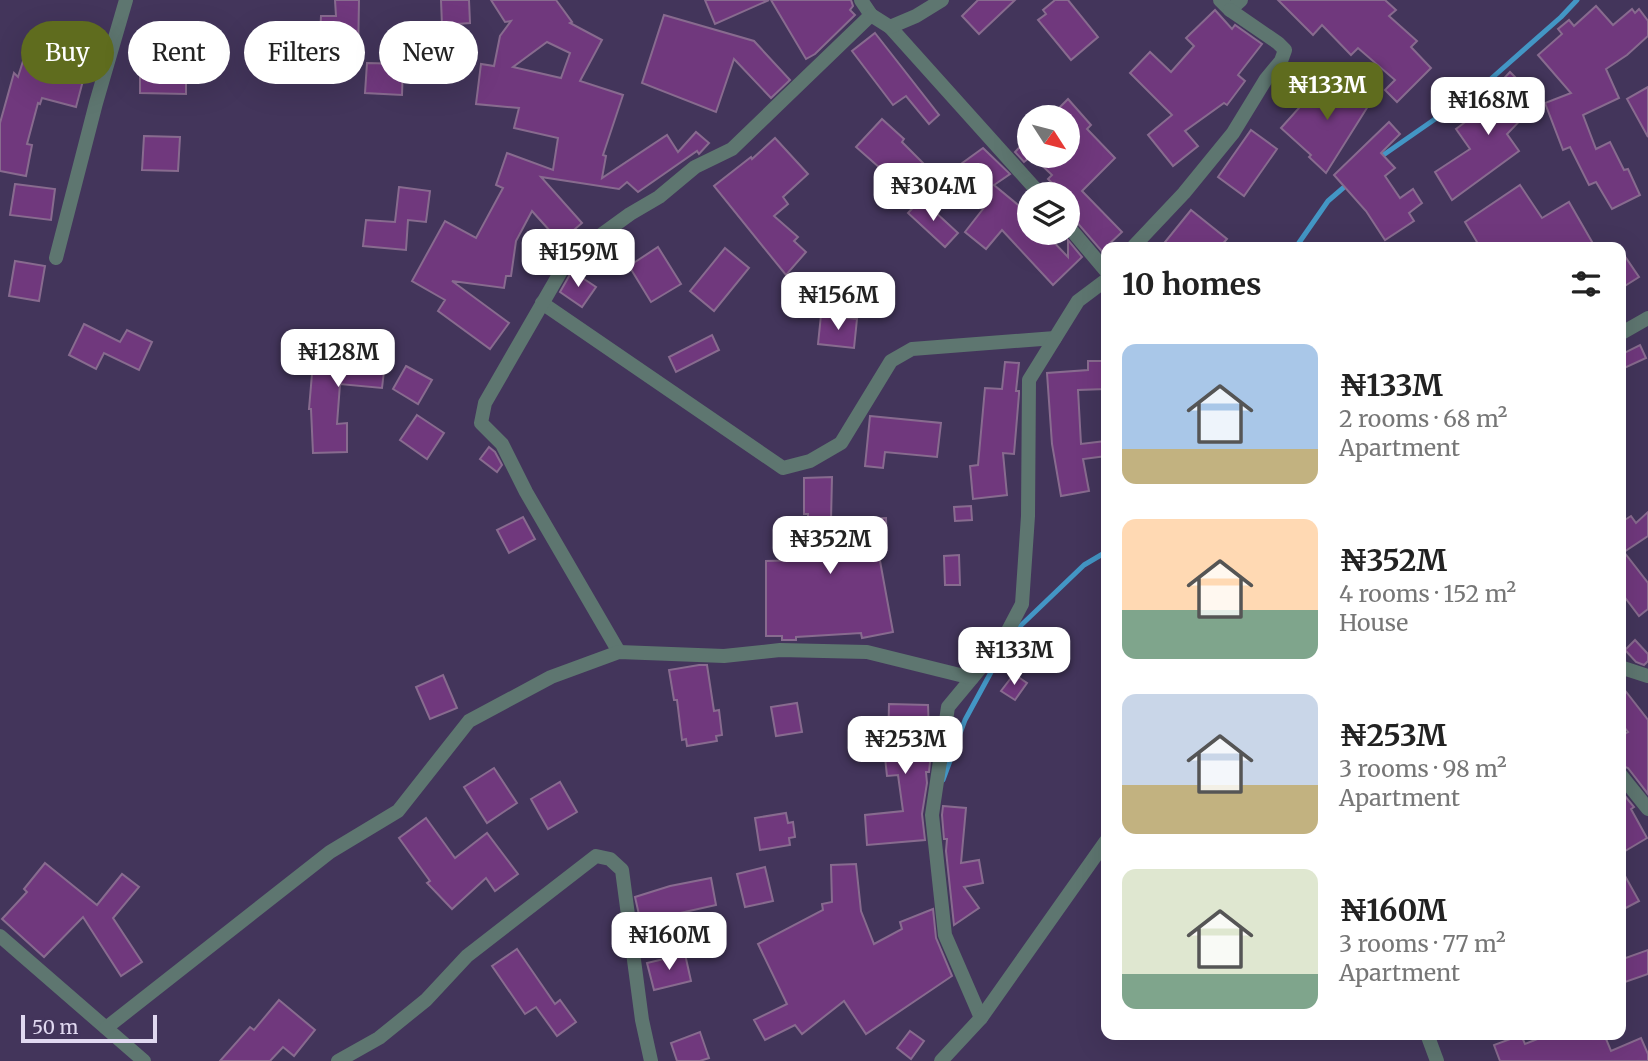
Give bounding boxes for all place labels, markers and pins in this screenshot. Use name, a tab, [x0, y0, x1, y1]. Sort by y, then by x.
pin: ₦133M	[1278, 62, 1376, 122]
pin: ₦168M	[1439, 78, 1537, 137]
pin: ₦304M	[884, 164, 982, 223]
pin: ₦159M	[529, 230, 627, 289]
pin: ₦156M	[789, 272, 887, 332]
pin: ₦128M	[289, 330, 387, 389]
pin: ₦352M	[781, 516, 879, 576]
pin: ₦133M	[965, 628, 1063, 687]
pin: ₦253M	[856, 716, 954, 776]
pin: ₦160M	[620, 912, 718, 972]

